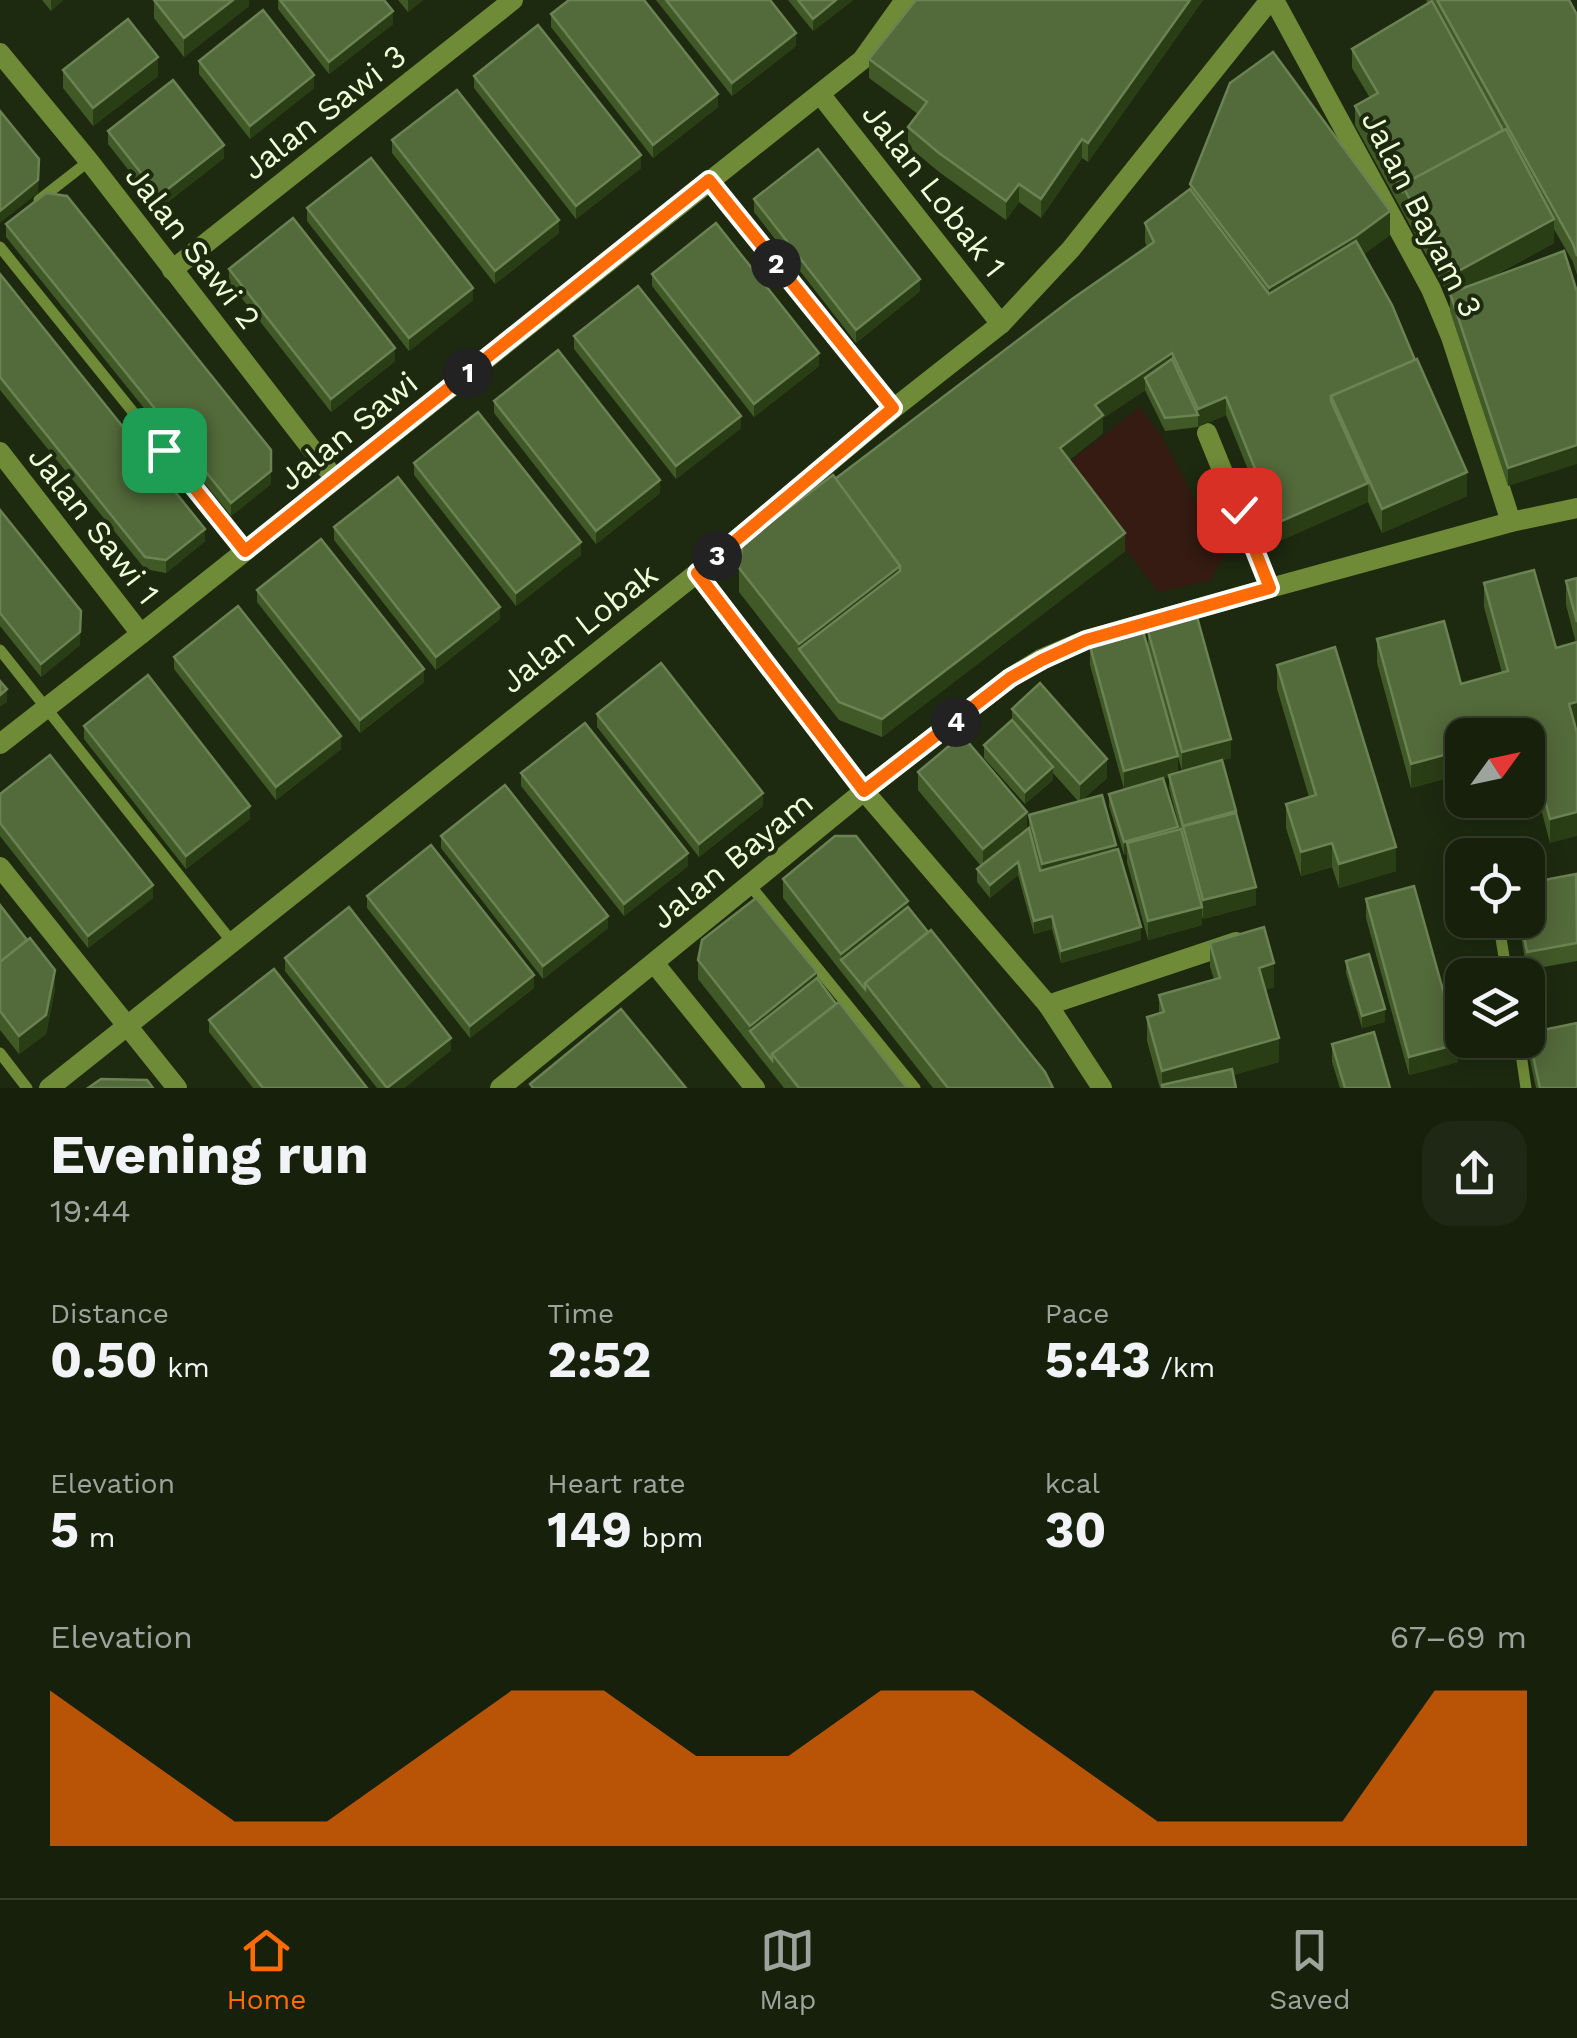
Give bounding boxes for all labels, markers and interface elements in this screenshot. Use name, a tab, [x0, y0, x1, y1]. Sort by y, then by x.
street label: Jalan Sawi 3	[235, 36, 413, 188]
street label: Jalan Lobak 1	[854, 95, 1014, 285]
street label: Jalan Bayam 3	[1354, 104, 1490, 324]
street label: Jalan Sawi 2	[117, 158, 269, 336]
pin: 2	[751, 239, 801, 289]
text: 2	[768, 247, 784, 280]
pin: 1	[443, 348, 493, 398]
text: 1	[462, 356, 474, 389]
street label: Jalan Sawi	[271, 364, 425, 498]
pin	[122, 408, 207, 493]
icon: arrive	[137, 423, 192, 478]
street label: Jalan Sawi 1	[20, 438, 168, 612]
pin	[1197, 468, 1282, 553]
icon: check	[1212, 483, 1267, 538]
pin: 3	[692, 531, 742, 581]
text: 3	[709, 539, 725, 572]
street label: Jalan Lobak	[493, 555, 665, 701]
pin: 4	[931, 697, 981, 747]
text: 4	[947, 705, 965, 738]
north arrow	[1445, 718, 1545, 818]
map controls	[1445, 718, 1545, 1058]
street label: Jalan Bayam	[643, 783, 821, 937]
button: locate	[1445, 838, 1545, 938]
button: layers	[1445, 958, 1545, 1058]
button: share	[1422, 1121, 1527, 1226]
text: Evening run	[50, 1122, 369, 1186]
text: 19:44	[50, 1192, 131, 1230]
text: Distance	[50, 1297, 169, 1330]
text: Time	[547, 1297, 614, 1330]
text: Pace	[1045, 1297, 1109, 1330]
text: 0.50	[50, 1330, 158, 1389]
text: 2:52	[547, 1330, 651, 1389]
text: 5:43	[1045, 1330, 1151, 1389]
text: km	[158, 1351, 210, 1384]
text: /km	[1151, 1351, 1215, 1384]
text: Elevation	[50, 1467, 175, 1500]
text: Heart rate	[547, 1467, 686, 1500]
text: kcal	[1045, 1467, 1100, 1500]
text: 5	[50, 1500, 79, 1559]
text: 149	[547, 1500, 632, 1559]
text: 30	[1045, 1500, 1107, 1559]
text: m	[79, 1521, 115, 1554]
text: bpm	[632, 1521, 703, 1554]
text: Elevation	[50, 1618, 193, 1656]
text: 67–69 m	[1390, 1618, 1527, 1656]
tab: Home	[226, 1923, 306, 2016]
tab: Map	[759, 1923, 816, 2016]
tab: Saved	[1269, 1923, 1351, 2016]

